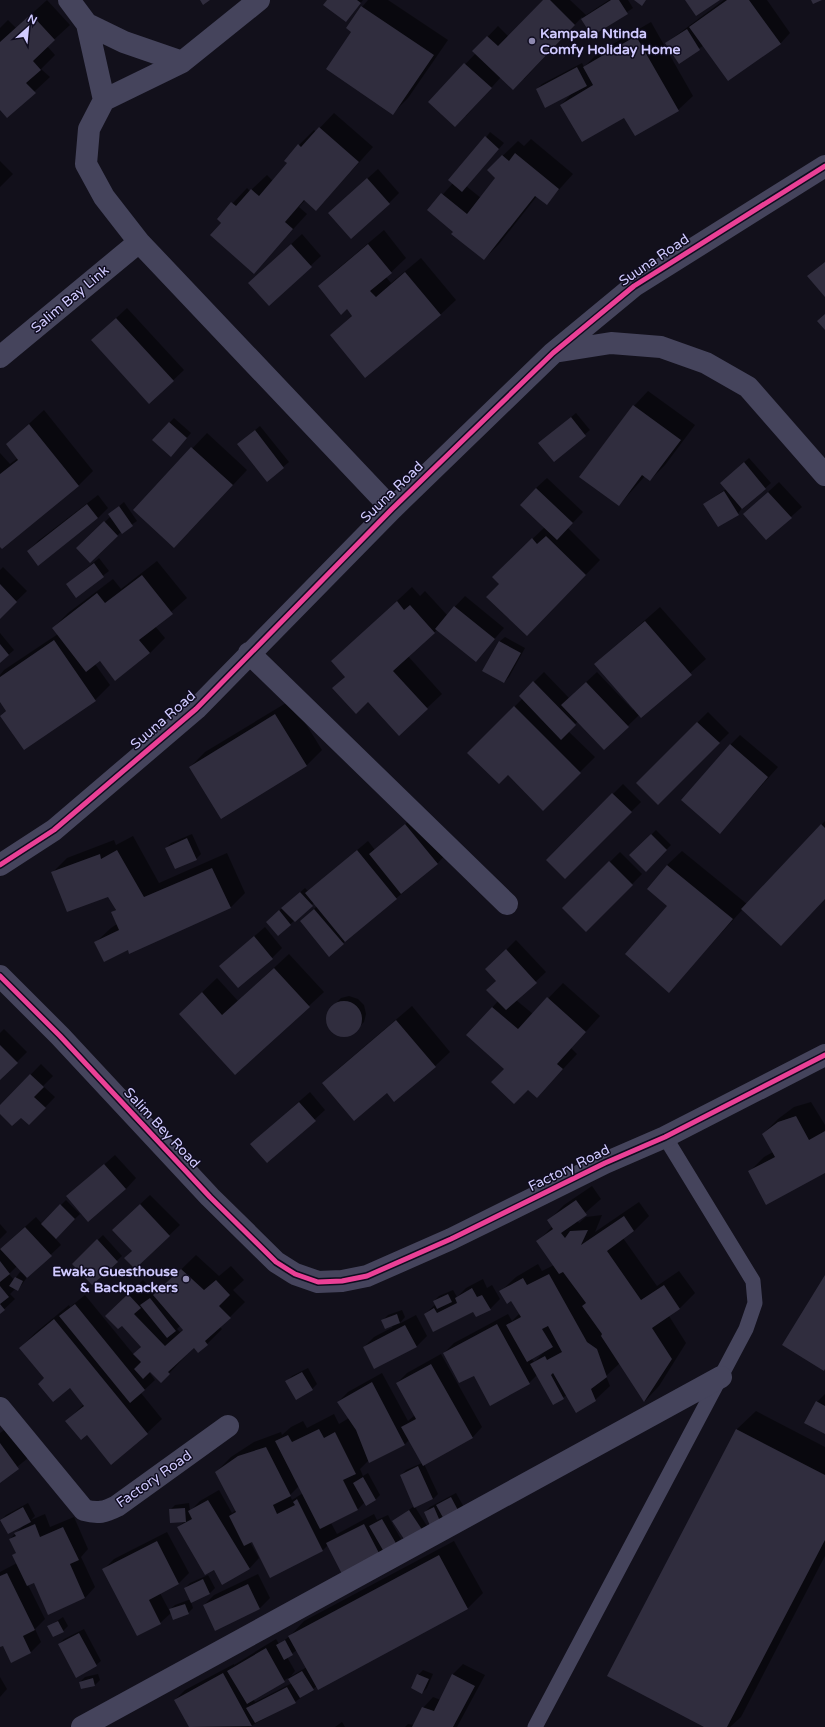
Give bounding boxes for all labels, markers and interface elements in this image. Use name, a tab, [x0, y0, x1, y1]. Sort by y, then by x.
north arrow	[8, 8, 48, 48]
text: N	[25, 12, 39, 27]
place label: Kampala Ntinda Comfy Holiday Home	[540, 25, 681, 58]
marker: Kampala Ntinda Comfy Holiday Home	[527, 36, 537, 46]
street label: Suuna Road	[616, 230, 692, 290]
street label: Salim Bay Link	[28, 261, 113, 336]
street label: Suuna Road	[357, 458, 427, 526]
street label: Suuna Road	[127, 687, 199, 753]
street label: Salim Bey Road	[120, 1084, 204, 1172]
street label: Factory Road	[526, 1141, 612, 1195]
place label: Ewaka Guesthouse & Backpackers	[52, 1263, 178, 1296]
marker: Ewaka Guesthouse & Backpackers	[181, 1274, 191, 1284]
street label: Factory Road	[113, 1447, 195, 1511]

